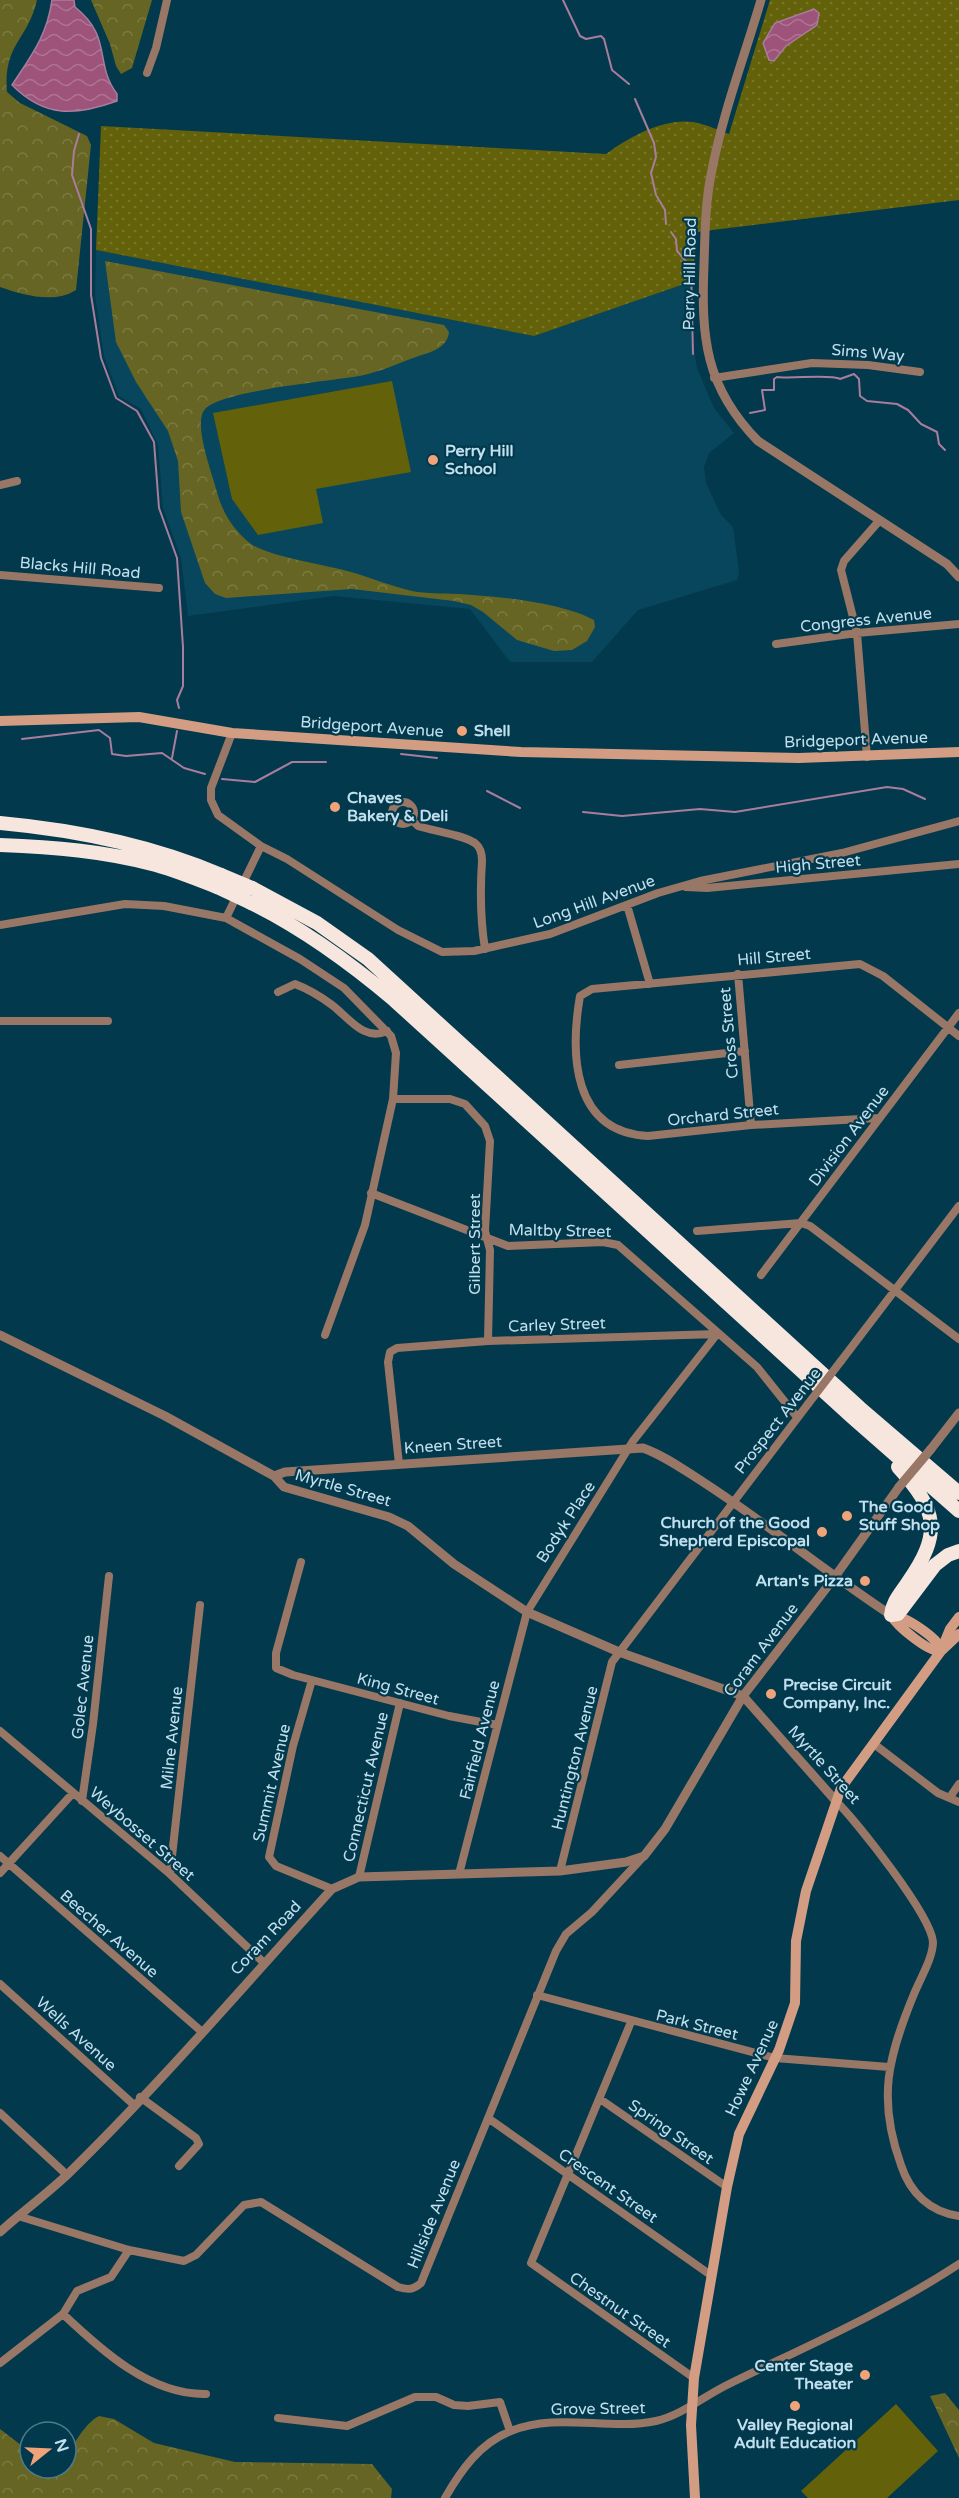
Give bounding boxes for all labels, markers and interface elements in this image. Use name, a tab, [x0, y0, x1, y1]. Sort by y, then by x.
street label: Perry Hill Road	[679, 217, 701, 331]
street label: Sims Way	[831, 340, 906, 366]
place label: Perry Hill School	[445, 441, 513, 479]
marker: Perry Hill School	[426, 453, 440, 467]
street label: Blacks Hill Road	[19, 553, 141, 583]
street label: Congress Avenue	[799, 603, 933, 637]
street label: Bridgeport Avenue	[300, 712, 444, 742]
place label: Shell	[474, 721, 511, 741]
marker: Shell	[455, 724, 469, 738]
street label: Bridgeport Avenue	[784, 727, 928, 753]
place label: Chaves Bakery & Deli	[347, 788, 448, 826]
marker: Chaves Bakery & Deli	[328, 800, 342, 814]
street label: High Street	[774, 850, 862, 878]
street label: Long Hill Avenue	[530, 871, 658, 933]
street label: Hill Street	[736, 944, 812, 970]
street label: Cross Street	[715, 986, 743, 1080]
street label: Division Avenue	[805, 1082, 893, 1190]
street label: Orchard Street	[666, 1099, 780, 1131]
street label: Gilbert Street	[465, 1193, 485, 1295]
street label: Maltby Street	[508, 1220, 612, 1242]
street label: Carley Street	[508, 1313, 606, 1337]
street label: Prospect Avenue	[730, 1364, 826, 1478]
street label: Kneen Street	[403, 1432, 503, 1458]
street label: Myrtle Street	[293, 1465, 393, 1511]
street label: Bodyk Place	[532, 1477, 600, 1567]
place label: The Good Stuff Shop	[858, 1497, 940, 1535]
marker: The Good Stuff Shop	[840, 1509, 854, 1523]
place label: Church of the Good Shepherd Episcopal	[659, 1513, 810, 1551]
marker: Church of the Good Shepherd Episcopal	[815, 1525, 829, 1539]
place label: Artan's Pizza	[755, 1571, 853, 1591]
marker: Artan's Pizza	[858, 1574, 872, 1588]
street label: Coram Avenue	[719, 1599, 803, 1701]
street label: Golec Avenue	[68, 1634, 98, 1740]
street label: King Street	[355, 1668, 441, 1710]
place label: Precise Circuit Company, Inc.	[783, 1675, 892, 1713]
street label: Fairfield Avenue	[455, 1678, 505, 1802]
street label: Huntington Avenue	[547, 1684, 603, 1832]
street label: Milne Avenue	[157, 1685, 187, 1791]
marker: Precise Circuit Company, Inc.	[764, 1687, 778, 1701]
street label: Connecticut Avenue	[339, 1710, 393, 1864]
street label: Myrtle Street	[783, 1721, 865, 1809]
street label: Summit Avenue	[249, 1722, 295, 1844]
street label: Weybosset Street	[85, 1783, 199, 1885]
street label: Beecher Avenue	[56, 1886, 162, 1982]
street label: Coram Road	[226, 1897, 306, 1979]
street label: Wells Avenue	[32, 1993, 120, 2075]
street label: Park Street	[654, 2005, 740, 2045]
street label: Howe Avenue	[721, 2016, 783, 2120]
street label: Spring Street	[624, 2095, 718, 2169]
street label: Crescent Street	[554, 2144, 662, 2228]
street label: Hillside Avenue	[403, 2156, 465, 2272]
street label: Chestnut Street	[565, 2268, 675, 2352]
place label: Center Stage Theater	[754, 2356, 854, 2394]
marker: Center Stage Theater	[858, 2368, 872, 2382]
street label: Grove Street	[550, 2398, 646, 2420]
marker: Valley Regional Adult Education	[788, 2399, 802, 2413]
place label: Valley Regional Adult Education	[734, 2415, 856, 2453]
north arrow	[18, 2420, 78, 2480]
text: N	[50, 2436, 73, 2455]

